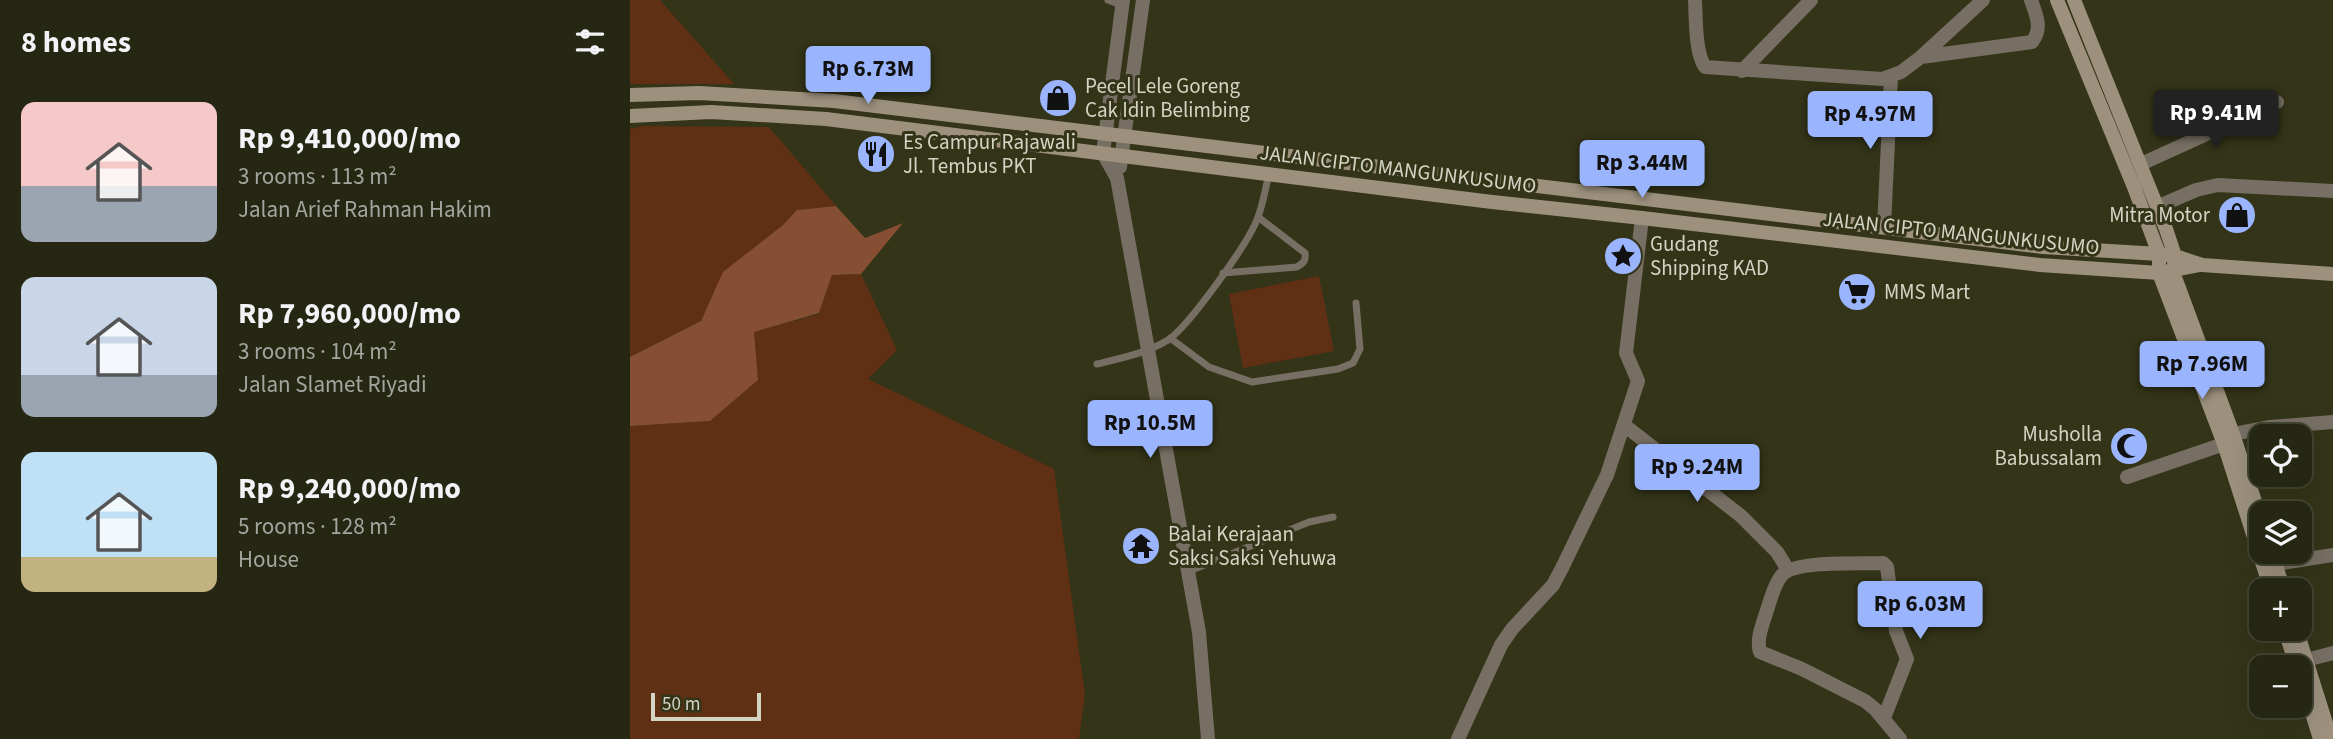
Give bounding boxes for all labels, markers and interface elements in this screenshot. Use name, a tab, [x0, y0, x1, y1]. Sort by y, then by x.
text: 8 homes	[21, 21, 131, 64]
icon: filters	[571, 23, 609, 61]
pin: Rp 6.73M	[796, 46, 940, 106]
text: Rp 6.73M	[822, 52, 914, 85]
place label: Pecel Lele Goreng Cak Idin Belimbing	[1085, 71, 1250, 125]
shop icon: Pecel Lele Goreng Cak Idin Belimbing	[1037, 77, 1079, 119]
pin: Rp 9.41M	[2144, 90, 2288, 150]
pin: Rp 4.97M	[1798, 92, 1942, 151]
text: Rp 9.41M	[2170, 96, 2262, 129]
text: Rp 4.97M	[1824, 97, 1916, 130]
text: Rp 9,410,000/mo	[238, 117, 461, 160]
place label: Es Campur Rajawali Jl. Tembus PKT	[903, 127, 1076, 181]
icon: home	[77, 130, 161, 214]
restaurant icon: Es Campur Rajawali Jl. Tembus PKT	[855, 133, 897, 175]
street label: JALAN CIPTO MANGUNKUSUMO	[1258, 137, 1538, 201]
pin: Rp 3.44M	[1570, 140, 1714, 200]
text: Rp 3.44M	[1596, 146, 1688, 179]
text: 3 rooms · 113 m²	[238, 160, 397, 193]
text: Jalan Arief Rahman Hakim	[238, 193, 492, 226]
shop icon: Mitra Motor	[2216, 194, 2258, 236]
place label: Mitra Motor	[2109, 200, 2211, 230]
street label: JALAN CIPTO MANGUNKUSUMO	[1821, 204, 2101, 262]
place label: Gudang Shipping KAD	[1650, 229, 1769, 283]
place icon: Gudang Shipping KAD	[1602, 235, 1644, 277]
supermarket icon: MMS Mart	[1836, 271, 1878, 313]
place label: MMS Mart	[1884, 277, 1970, 307]
text: Rp 7,960,000/mo	[238, 292, 461, 335]
icon: home	[77, 305, 161, 389]
text: 3 rooms · 104 m²	[238, 335, 397, 368]
pin: Rp 7.96M	[2130, 342, 2274, 401]
text: Rp 7.96M	[2156, 347, 2248, 380]
text: Jalan Slamet Riyadi	[238, 368, 427, 401]
pin: Rp 10.5M	[1078, 400, 1222, 460]
text: Rp 10.5M	[1104, 406, 1196, 439]
place label: Musholla Babussalam	[1995, 419, 2102, 473]
map controls	[2249, 424, 2312, 718]
button: locate	[2249, 424, 2312, 487]
mosque icon: Musholla Babussalam	[2108, 425, 2150, 467]
pin: Rp 9.24M	[1625, 444, 1769, 504]
text: Rp 9.24M	[1651, 450, 1743, 483]
text: Rp 9,240,000/mo	[238, 467, 461, 510]
icon: home	[77, 480, 161, 564]
button: layers	[2249, 501, 2312, 564]
text: 5 rooms · 128 m²	[238, 510, 397, 543]
place label: Balai Kerajaan Saksi Saksi Yehuwa	[1168, 519, 1337, 573]
temple icon: Balai Kerajaan Saksi Saksi Yehuwa	[1120, 525, 1162, 567]
text: House	[238, 543, 299, 576]
button: +	[2249, 578, 2312, 641]
pin: Rp 6.03M	[1848, 582, 1992, 641]
text: Rp 6.03M	[1874, 587, 1966, 620]
button: −	[2249, 655, 2312, 718]
scale bar	[651, 690, 761, 722]
text: 50 m	[662, 691, 700, 718]

